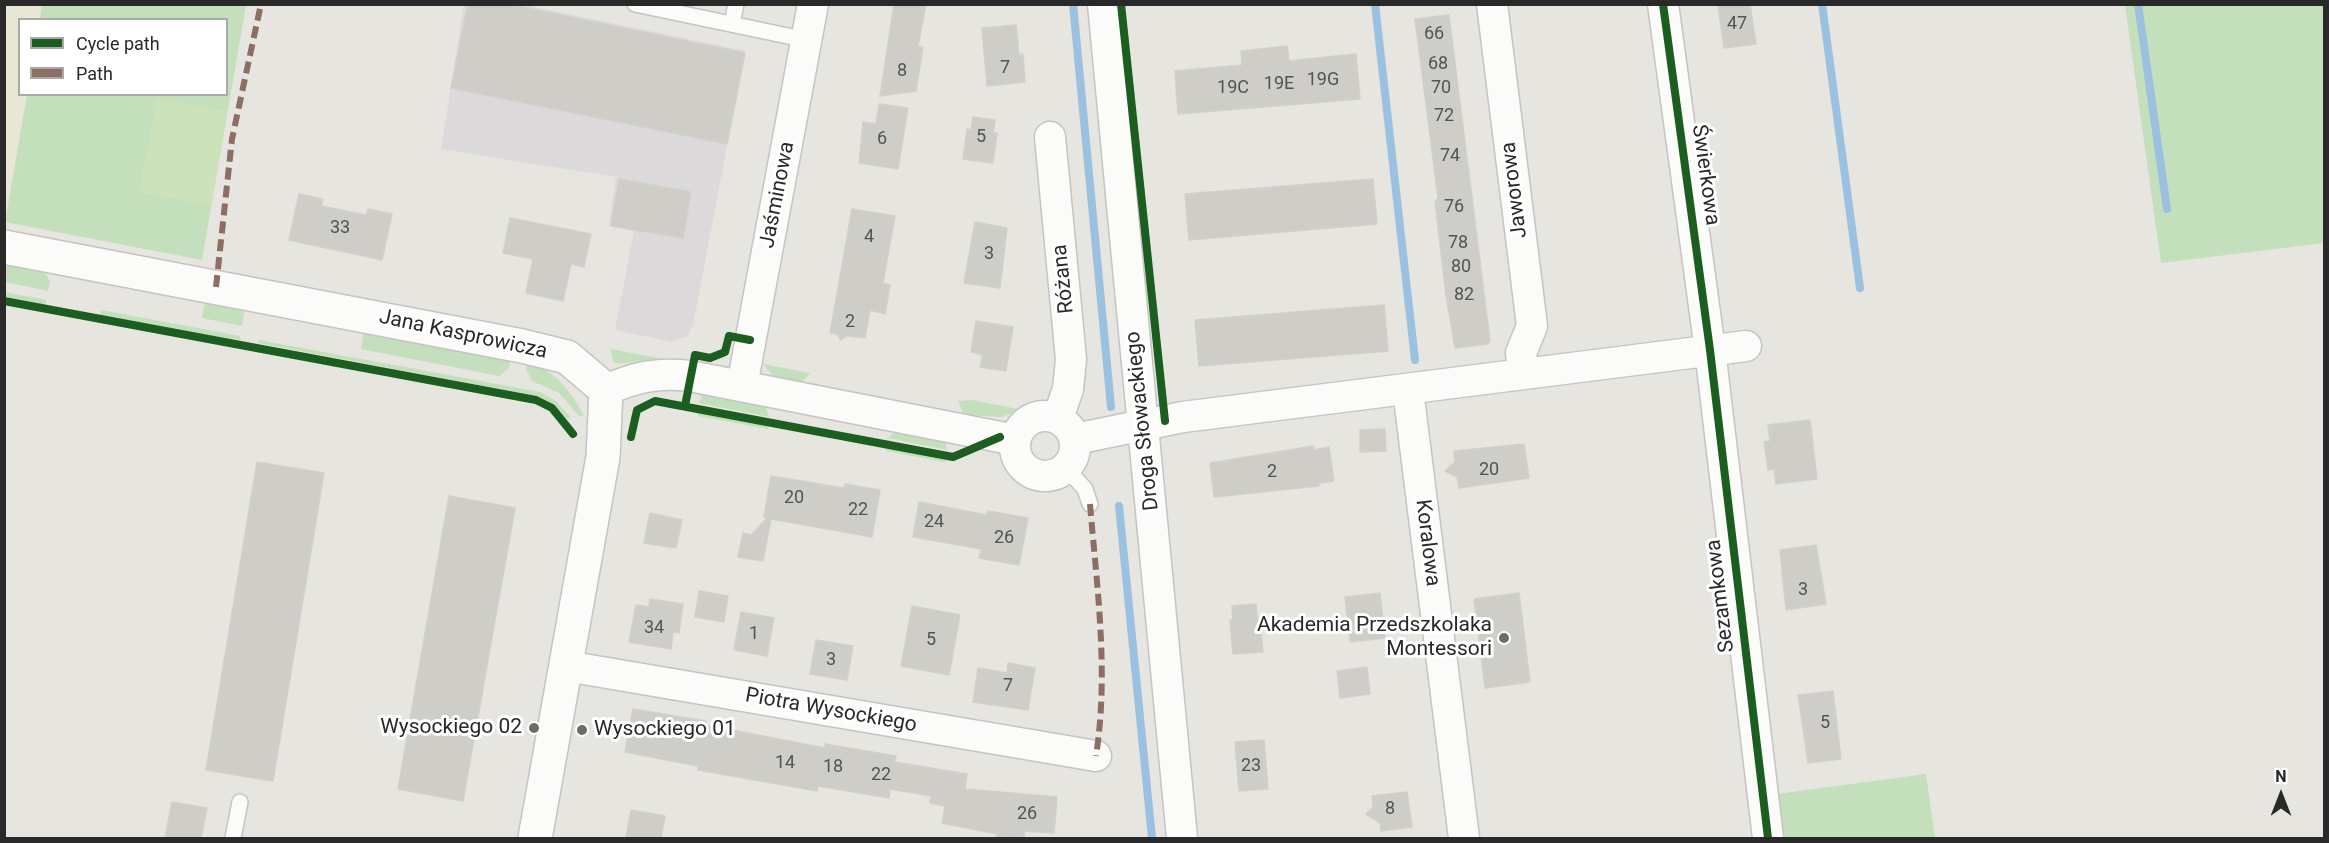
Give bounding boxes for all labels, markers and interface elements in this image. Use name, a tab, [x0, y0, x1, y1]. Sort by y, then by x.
house number: 47	[1727, 13, 1747, 35]
legend	[18, 18, 228, 96]
house number: 66	[1424, 23, 1444, 45]
text: Cycle path	[76, 33, 160, 54]
house number: 68	[1428, 53, 1448, 75]
house number: 7	[1000, 57, 1010, 79]
house number: 8	[897, 60, 907, 82]
text: Path	[76, 63, 113, 84]
house number: 19G	[1307, 69, 1339, 91]
house number: 19E	[1264, 73, 1294, 95]
house number: 19C	[1217, 77, 1249, 99]
house number: 70	[1431, 77, 1451, 99]
house number: 72	[1434, 105, 1454, 127]
street label: Świerkowa	[1685, 123, 1725, 227]
house number: 5	[976, 126, 986, 148]
house number: 6	[877, 128, 887, 150]
street label: Jaśminowa	[755, 140, 801, 250]
street label: Jaworowa	[1497, 140, 1533, 240]
house number: 74	[1440, 145, 1460, 167]
house number: 76	[1444, 196, 1464, 218]
house number: 33	[330, 217, 350, 239]
house number: 4	[864, 226, 874, 248]
house number: 78	[1448, 232, 1468, 254]
house number: 3	[984, 243, 994, 265]
street label: Różana	[1048, 243, 1080, 315]
house number: 80	[1451, 256, 1471, 278]
house number: 82	[1454, 284, 1474, 306]
street label: Jana Kasprowicza	[377, 305, 549, 365]
house number: 2	[845, 311, 855, 333]
street label: Droga Słowackiego	[1121, 330, 1165, 512]
house number: 20	[1479, 459, 1499, 481]
house number: 2	[1267, 461, 1277, 483]
house number: 20	[784, 487, 804, 509]
street label: Koralowa	[1409, 498, 1445, 588]
house number: 22	[848, 499, 868, 521]
house number: 24	[924, 511, 944, 533]
house number: 26	[994, 527, 1014, 549]
street label: Sezamkowa	[1702, 538, 1740, 654]
house number: 3	[1798, 579, 1808, 601]
place label: Akademia Przedszkolaka Montessori	[1257, 613, 1492, 663]
house number: 34	[644, 617, 664, 639]
house number: 1	[749, 623, 759, 645]
house number: 5	[926, 629, 936, 651]
marker: Akademia Przedszkolaka Montessori	[1497, 631, 1511, 645]
house number: 3	[826, 649, 836, 671]
house number: 7	[1003, 675, 1013, 697]
street label: Piotra Wysockiego	[743, 684, 919, 738]
house number: 5	[1820, 712, 1830, 734]
place label: Wysockiego 02	[380, 715, 522, 741]
place label: Wysockiego 01	[594, 717, 736, 743]
marker: Wysockiego 02	[527, 721, 541, 735]
marker: Wysockiego 01	[575, 723, 589, 737]
house number: 14	[775, 752, 795, 774]
house number: 23	[1241, 755, 1261, 777]
house number: 18	[823, 756, 843, 778]
house number: 22	[871, 764, 891, 786]
north arrow	[2251, 765, 2311, 825]
text: N	[2275, 767, 2287, 786]
house number: 8	[1385, 798, 1395, 820]
house number: 26	[1017, 803, 1037, 825]

